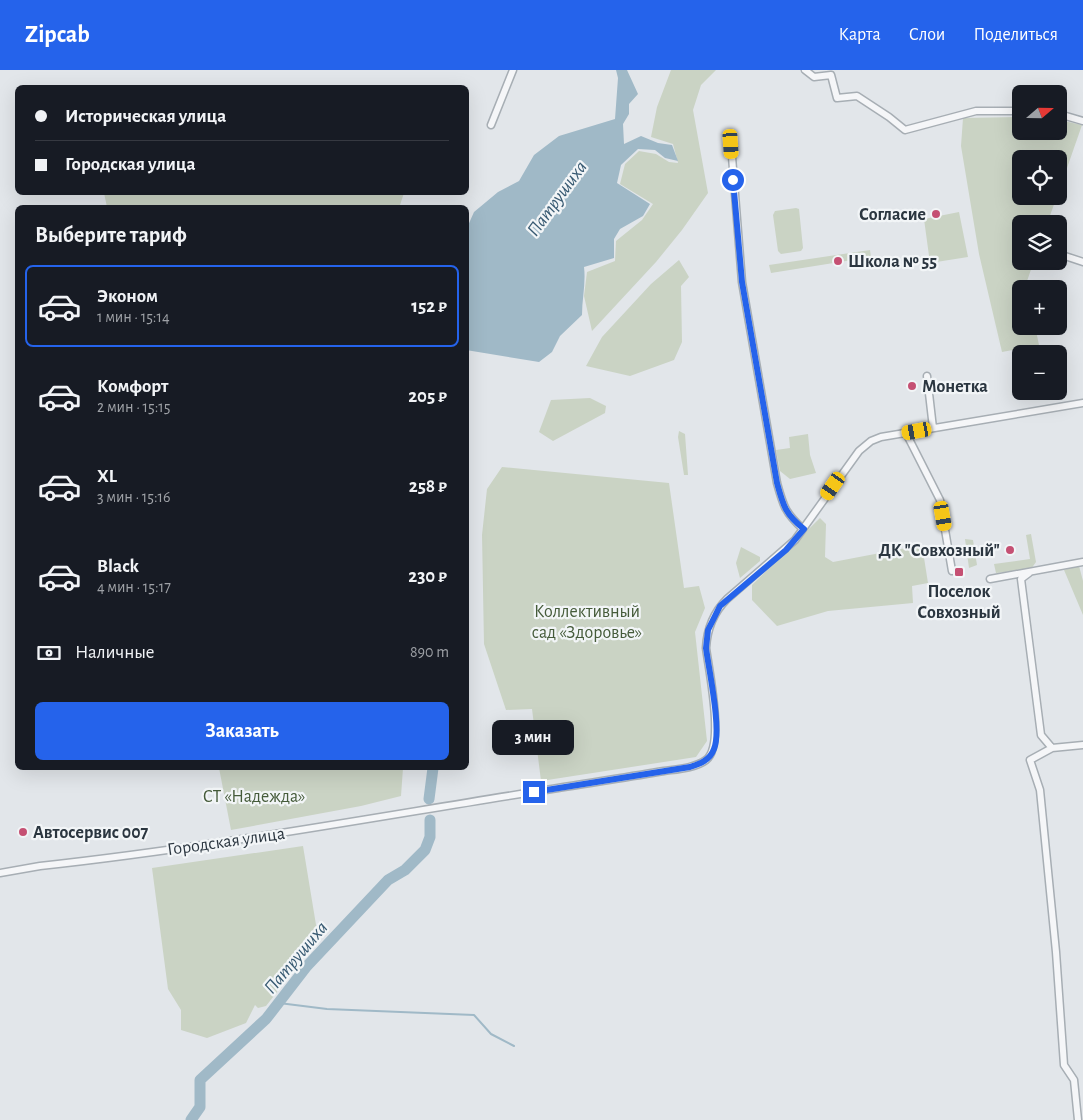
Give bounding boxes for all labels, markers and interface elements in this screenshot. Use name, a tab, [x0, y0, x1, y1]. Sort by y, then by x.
text: Zipcab	[25, 23, 90, 47]
text: Карта	[839, 26, 881, 44]
text: Слои	[909, 26, 945, 44]
text: Поделиться	[973, 26, 1058, 44]
north arrow	[1012, 85, 1068, 140]
map controls	[1012, 85, 1067, 400]
text: Историческая улица	[65, 107, 226, 126]
car	[722, 129, 739, 159]
button: locate	[1012, 150, 1067, 205]
text: Городская улица	[65, 155, 195, 174]
water label: Патрушиха	[524, 158, 591, 240]
route start	[722, 169, 744, 191]
place label: Согласие	[859, 206, 926, 224]
marker: Согласие	[930, 208, 942, 220]
button: layers	[1012, 215, 1067, 270]
text: Выберите тариф	[35, 224, 187, 246]
place label: Школа № 55	[848, 253, 937, 271]
marker: Школа № 55	[832, 255, 844, 267]
button: +	[1012, 280, 1067, 335]
icon: car	[37, 284, 82, 329]
text: Эконом	[97, 287, 158, 306]
text: 152 ₽	[411, 297, 447, 316]
text: 1 мин · 15:14	[97, 309, 170, 325]
button: −	[1012, 345, 1067, 400]
icon: car	[37, 374, 82, 419]
text: Комфорт	[97, 377, 168, 396]
place label: Монетка	[922, 378, 988, 396]
marker: Монетка	[906, 380, 918, 392]
text: 205 ₽	[408, 387, 447, 406]
text: 2 мин · 15:15	[97, 399, 171, 415]
car	[900, 421, 933, 441]
icon: car	[37, 464, 82, 509]
text: XL	[97, 467, 117, 486]
car	[818, 469, 847, 503]
text: 258 ₽	[409, 477, 447, 496]
text: 3 мин · 15:16	[97, 489, 171, 505]
car	[933, 500, 952, 532]
place label: ДК "Совхозный"	[878, 542, 1000, 560]
marker: ДК "Совхозный"	[1004, 544, 1016, 556]
icon: car	[37, 554, 82, 599]
text: Black	[97, 557, 139, 576]
marker: Поселок Совхозный	[953, 566, 965, 578]
text: 230 ₽	[408, 567, 447, 586]
text: 4 мин · 15:17	[97, 579, 171, 595]
place label: Поселок Совхозный	[917, 583, 1001, 622]
park label: Коллективный сад «Здоровье»	[532, 603, 642, 642]
icon: cash	[35, 639, 63, 667]
text: Наличные	[75, 643, 155, 662]
text: 890 m	[410, 644, 449, 660]
button: Заказать	[35, 702, 449, 760]
callout: 3 мин	[493, 720, 575, 754]
text: 3 мин	[515, 729, 551, 745]
route end	[523, 781, 545, 803]
park label: СТ «Надежда»	[203, 788, 305, 806]
place label: Автосервис 007	[33, 824, 149, 842]
street label: Городская улица	[166, 825, 286, 859]
marker: Автосервис 007	[17, 826, 29, 838]
water label: Патрушиха	[261, 918, 332, 998]

